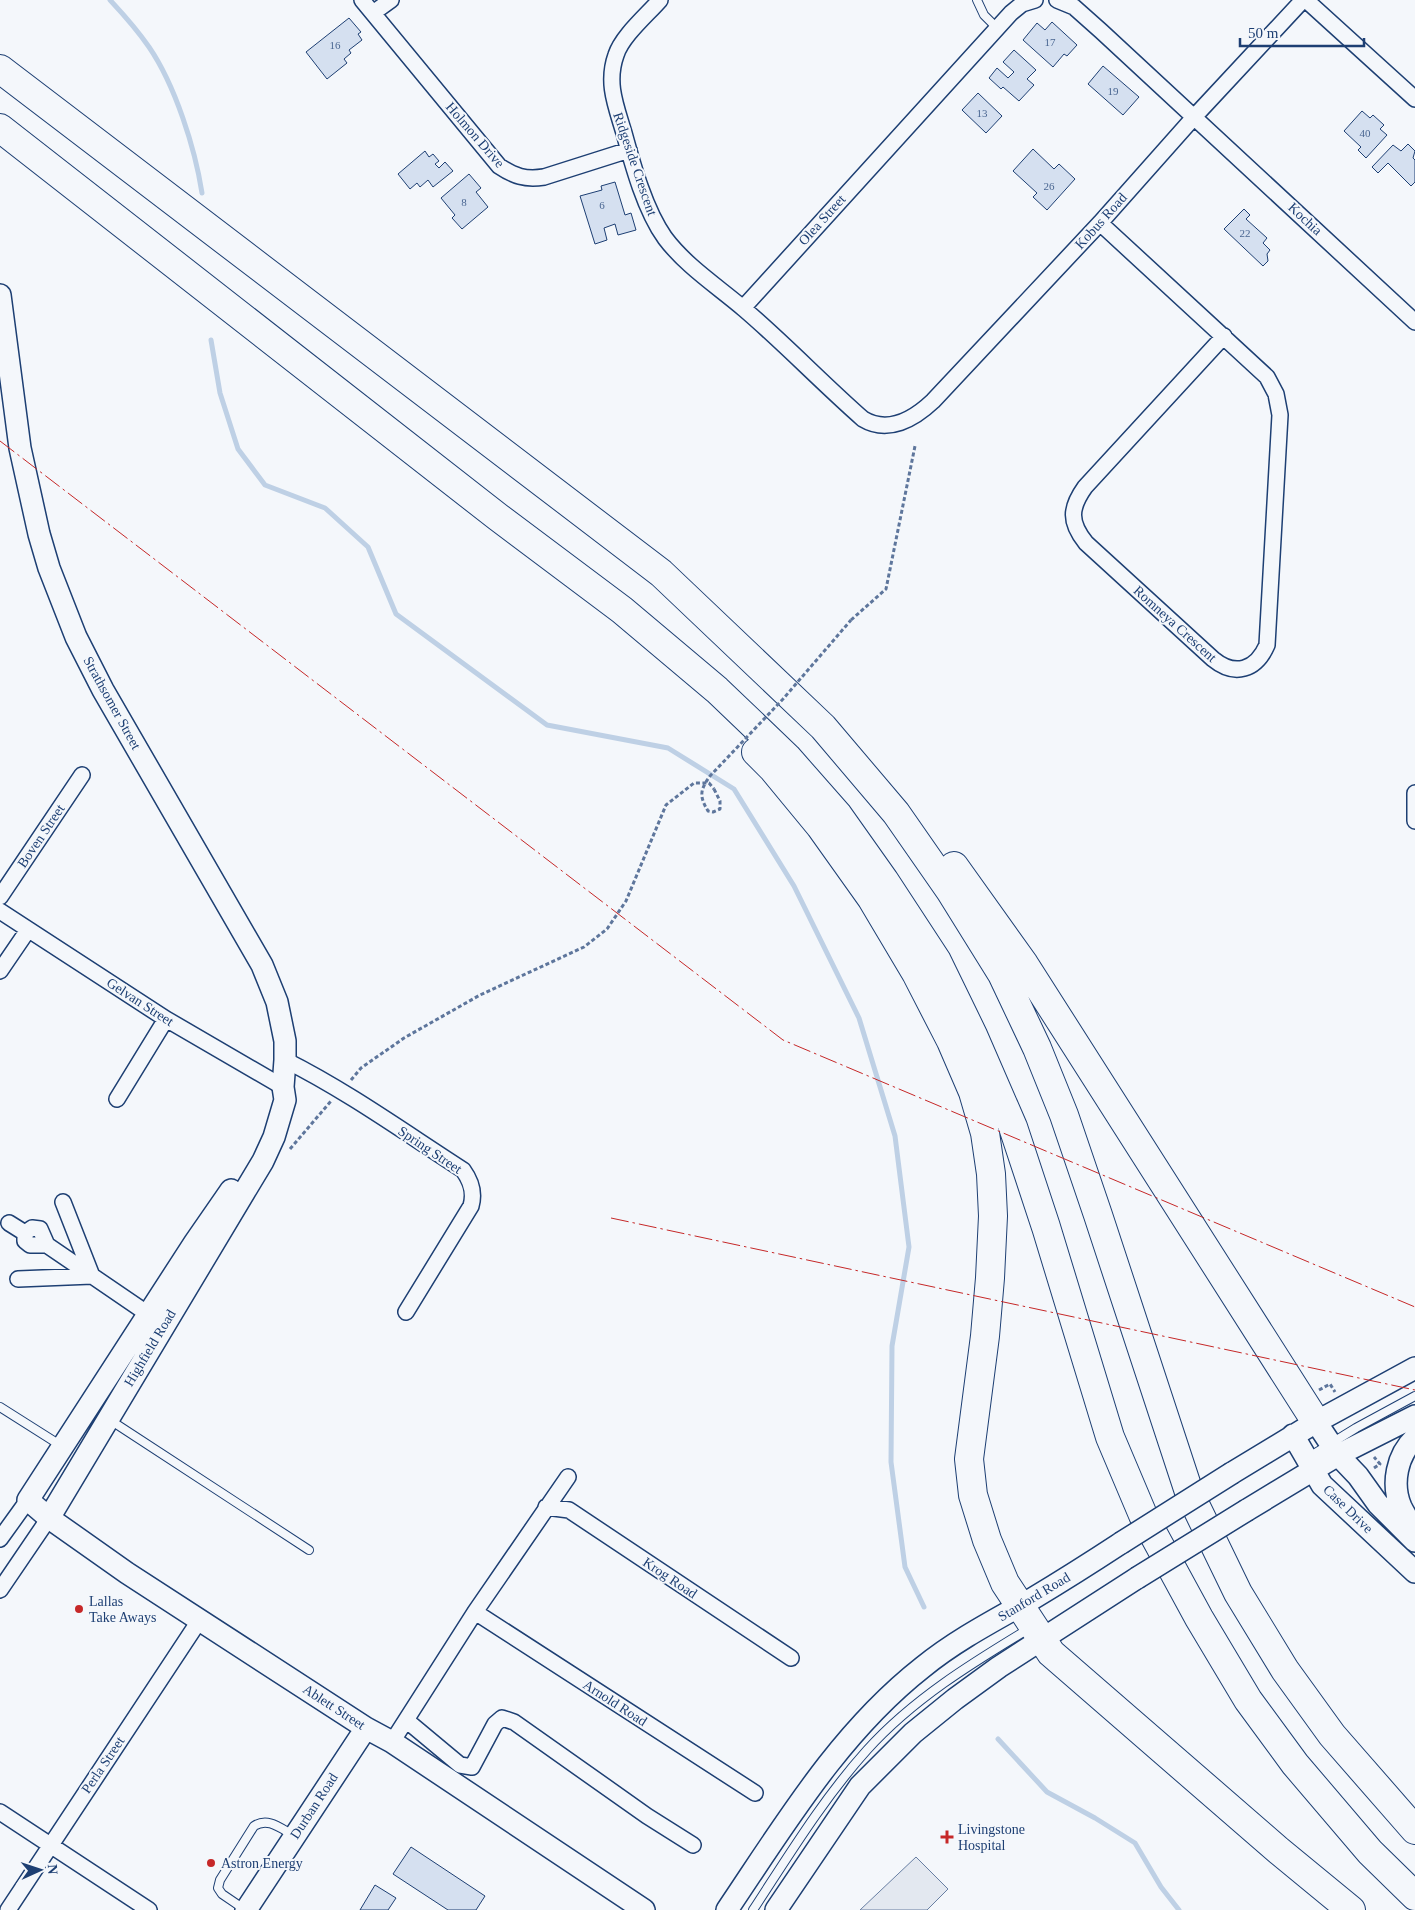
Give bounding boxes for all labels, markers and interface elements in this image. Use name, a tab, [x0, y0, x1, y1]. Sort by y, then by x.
scale bar	[1240, 15, 1364, 47]
text: 50 m	[1248, 25, 1279, 41]
house number: 17	[1045, 36, 1056, 48]
house number: 16	[330, 39, 341, 51]
house number: 19	[1108, 85, 1119, 97]
street label: Holmon Drive	[443, 99, 507, 171]
house number: 13	[977, 107, 988, 119]
street label: Ridgeside Crescent	[610, 110, 660, 218]
house number: 40	[1360, 127, 1371, 139]
house number: 26	[1044, 180, 1055, 192]
street label: Kobus Road	[1072, 190, 1130, 252]
street label: Olea Street	[795, 192, 849, 248]
house number: 8	[461, 196, 467, 208]
house number: 6	[599, 199, 605, 211]
street label: Kochia	[1285, 200, 1325, 239]
house number: 22	[1240, 227, 1251, 239]
street label: Romneya Crescent	[1131, 583, 1220, 665]
street label: Strathsomer Street	[80, 654, 144, 752]
street label: Boven Street	[14, 802, 68, 870]
street label: Gelvan Street	[104, 975, 176, 1029]
street label: Spring Street	[395, 1123, 465, 1177]
street label: Highfield Road	[121, 1307, 179, 1389]
street label: Case Drive	[1320, 1482, 1376, 1536]
street label: Krog Road	[640, 1554, 700, 1602]
street label: Stanford Road	[995, 1570, 1073, 1624]
place label: Lallas Take Aways	[89, 1594, 156, 1625]
marker: Lallas Take Aways	[73, 1603, 85, 1615]
street label: Arnold Road	[580, 1677, 650, 1729]
street label: Ablett Street	[300, 1681, 368, 1733]
street label: Perla Street	[79, 1734, 127, 1796]
street label: Durban Road	[287, 1770, 341, 1842]
place label: Livingstone Hospital	[958, 1822, 1025, 1853]
marker: Livingstone Hospital	[940, 1830, 954, 1844]
north arrow	[15, 1845, 65, 1895]
place label: Astron Energy	[221, 1856, 303, 1871]
marker: Astron Energy	[205, 1857, 217, 1869]
text: N	[45, 1864, 60, 1875]

